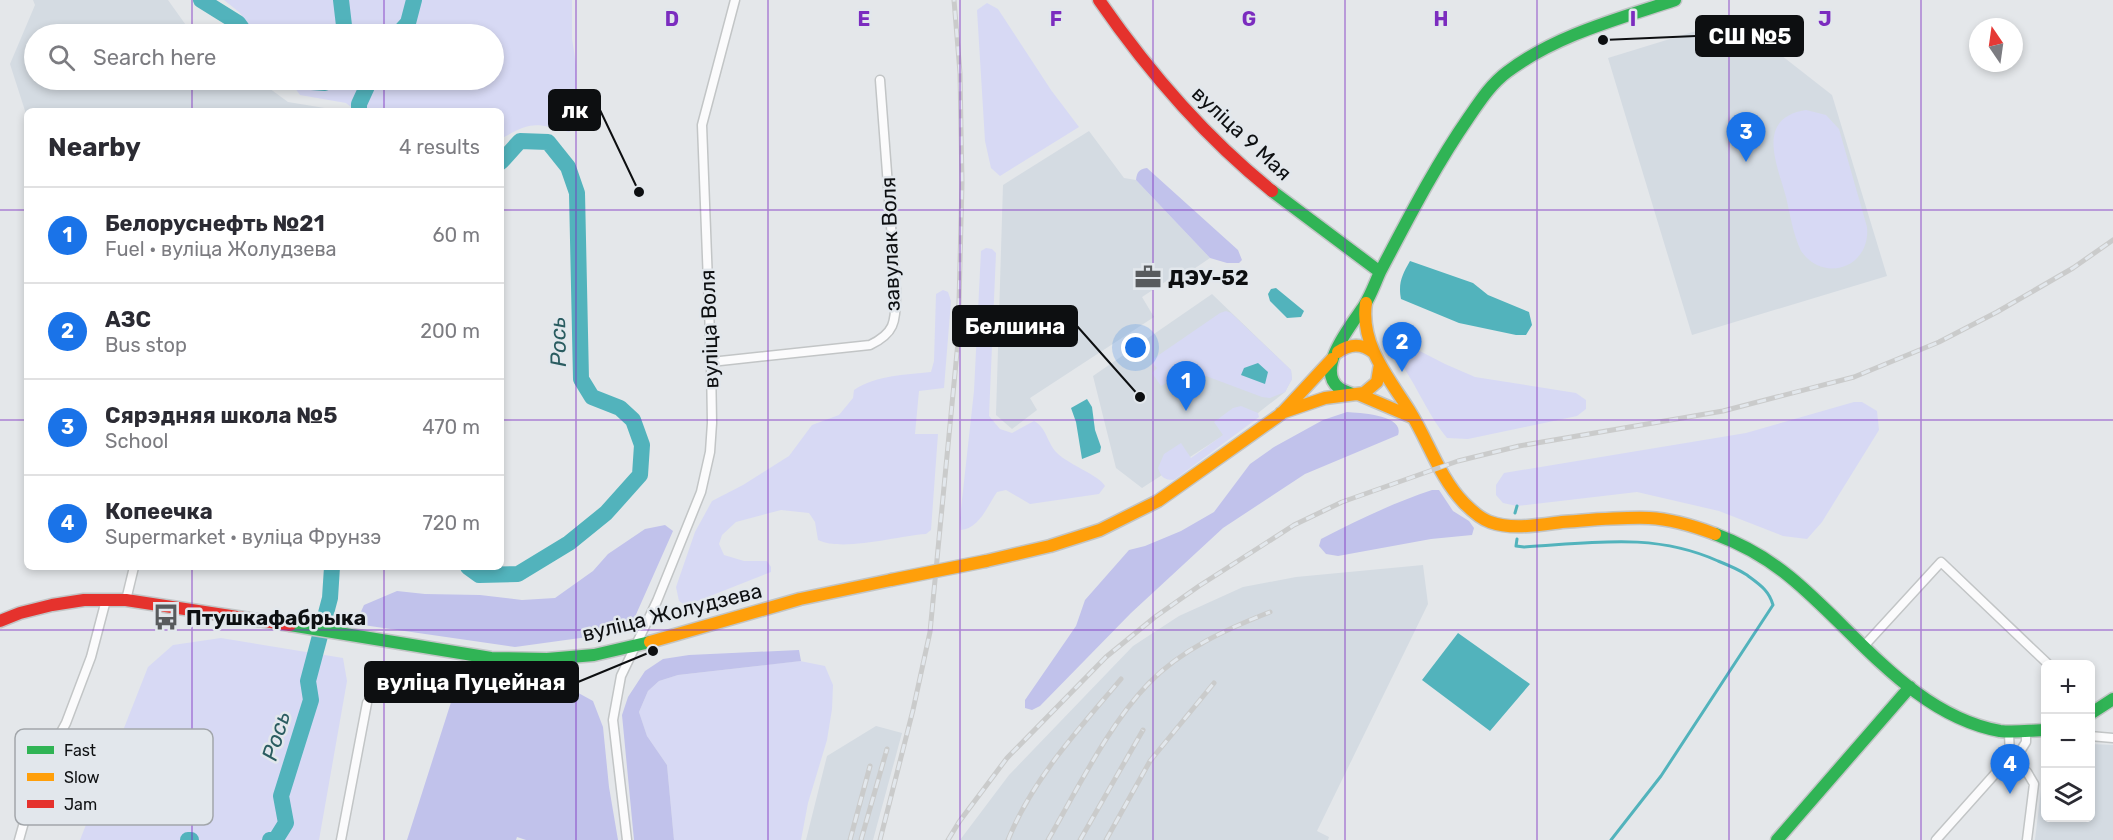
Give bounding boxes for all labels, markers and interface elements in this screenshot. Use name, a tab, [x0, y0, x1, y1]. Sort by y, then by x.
text: D	[665, 7, 679, 31]
text: E	[858, 7, 870, 31]
text: F	[1050, 7, 1062, 31]
text: G	[1242, 7, 1256, 31]
text: H	[1434, 7, 1448, 31]
text: I	[1630, 7, 1636, 31]
text: J	[1818, 7, 1832, 31]
callout: СШ №5	[1696, 16, 1803, 56]
north arrow	[1969, 18, 2023, 72]
text: СШ №5	[1709, 23, 1791, 50]
search box	[24, 24, 504, 90]
icon: search	[45, 41, 78, 74]
text: Search here	[93, 44, 216, 71]
street label: вуліца 9 Мая	[1187, 81, 1297, 185]
callout: лк	[549, 90, 600, 130]
text: лк	[561, 97, 589, 124]
pin: 3	[1726, 112, 1766, 162]
text: Nearby	[48, 132, 141, 163]
text: 4 results	[399, 135, 480, 159]
street label: завулак Воля	[875, 176, 905, 312]
text: Белоруснефть №21	[105, 210, 325, 237]
text: 1	[63, 223, 72, 247]
text: 60 m	[433, 223, 480, 247]
text: Fuel · вуліца Жолудзева	[105, 237, 337, 261]
office icon: ДЭУ-52	[1133, 262, 1163, 292]
place label: ДЭУ-52	[1168, 265, 1249, 290]
street label: вуліца Воля	[694, 269, 724, 389]
text: АЗС	[105, 306, 151, 333]
callout: Белшина	[953, 306, 1077, 346]
text: Белшина	[965, 313, 1065, 340]
water label: Рось	[544, 317, 572, 367]
text: 2	[61, 319, 74, 343]
text: 200 m	[420, 319, 480, 343]
pin: 2	[1382, 322, 1422, 372]
text: Bus stop	[105, 333, 187, 357]
your location	[1121, 333, 1150, 362]
pin: 1	[1166, 362, 1206, 411]
text: Сярэдняя школа №5	[105, 402, 337, 429]
text: 3	[61, 415, 74, 439]
text: 470 m	[422, 415, 480, 439]
text: School	[105, 429, 168, 453]
text: Копеечка	[105, 498, 213, 525]
text: 4	[61, 511, 74, 535]
text: 720 m	[423, 511, 480, 535]
text: Supermarket · вуліца Фрунзэ	[105, 525, 381, 549]
street label: вуліца Жолудзева	[579, 578, 765, 646]
bus stop icon: Птушкафабрыка	[151, 602, 181, 632]
place label: Птушкафабрыка	[186, 605, 366, 630]
map controls	[2041, 660, 2095, 822]
button: +	[2041, 660, 2095, 714]
callout: вуліца Пуцейная	[365, 662, 578, 702]
text: вуліца Пуцейная	[377, 669, 565, 696]
water label: Рось	[256, 708, 296, 764]
button: −	[2041, 714, 2095, 768]
legend	[15, 729, 213, 825]
text: Fast	[64, 741, 96, 760]
pin: 4	[1990, 744, 2030, 794]
text: Slow	[64, 768, 100, 787]
button: layers	[2041, 768, 2095, 822]
text: Jam	[64, 795, 97, 814]

